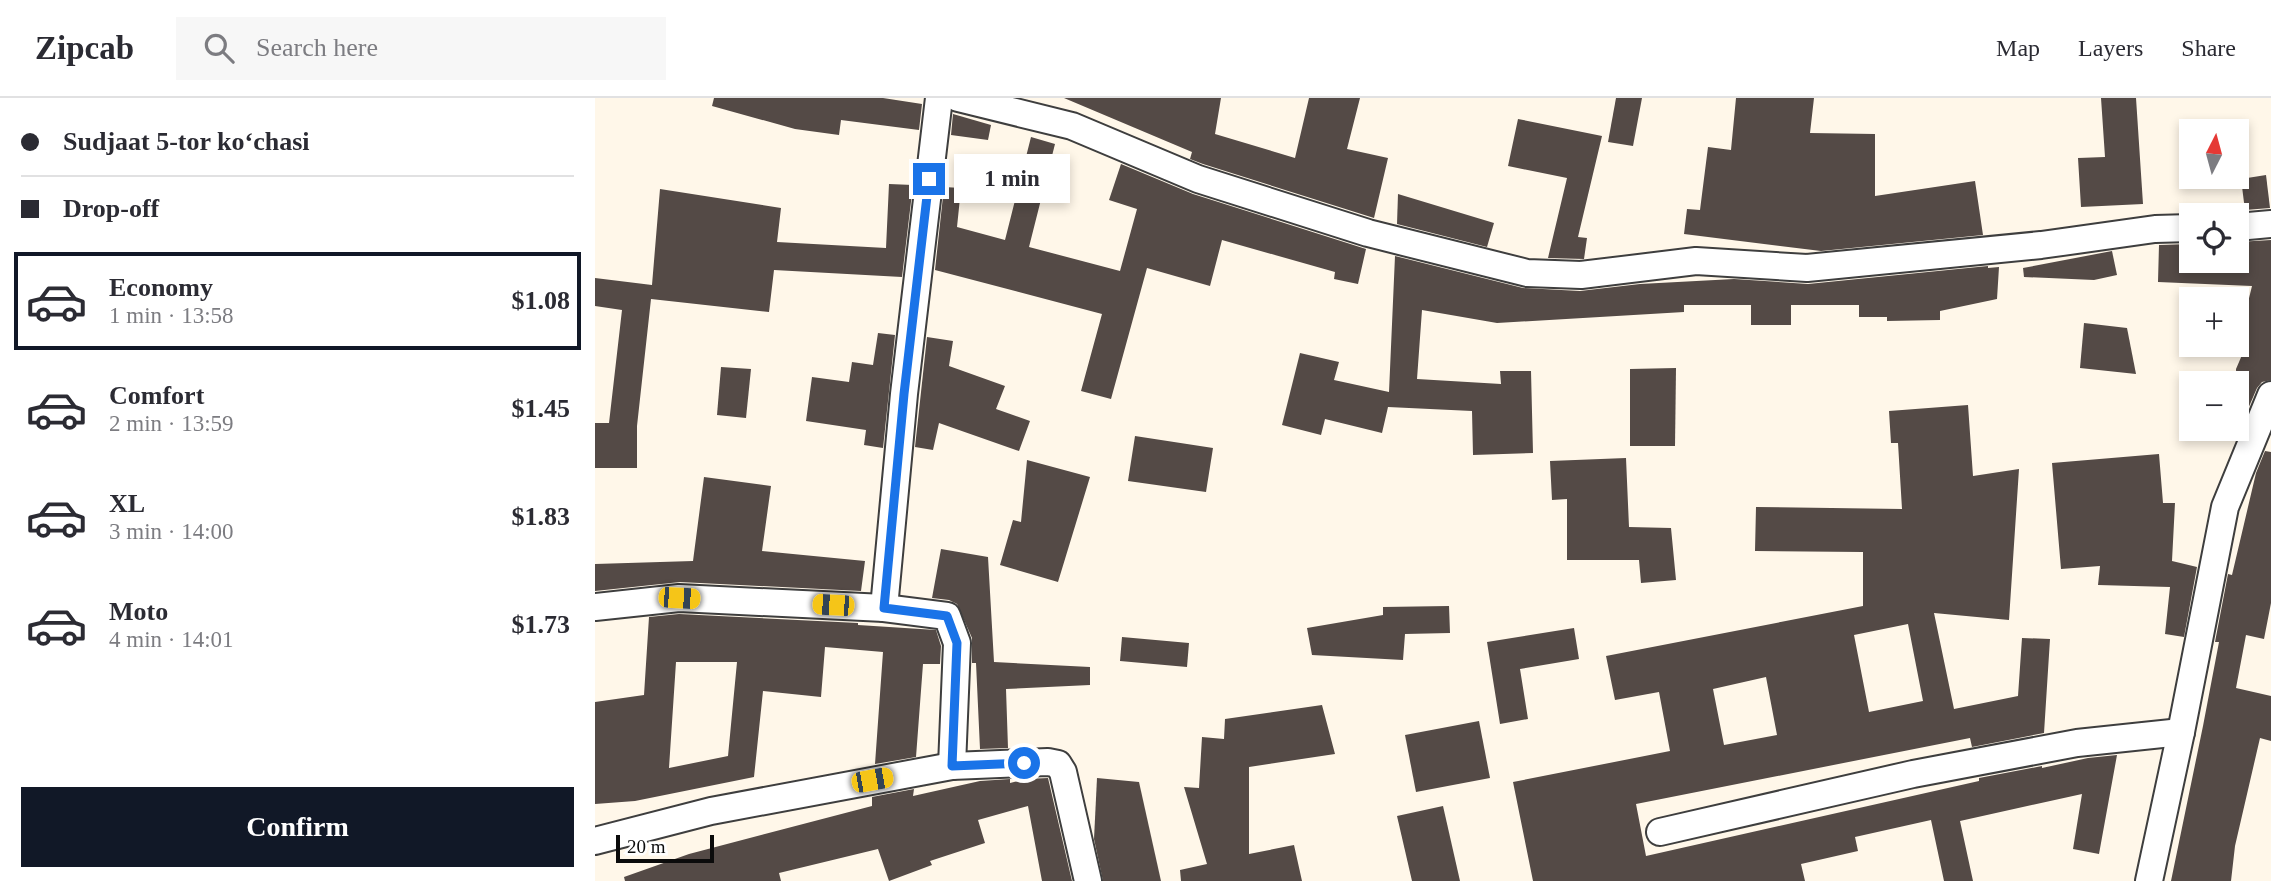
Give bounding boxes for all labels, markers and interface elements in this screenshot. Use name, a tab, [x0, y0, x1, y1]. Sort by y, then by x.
search box	[176, 17, 666, 80]
icon: search	[200, 29, 238, 67]
text: Zipcab	[35, 30, 134, 66]
text: Search here	[256, 33, 378, 62]
text: Map	[1996, 35, 2040, 61]
text: Layers	[2078, 35, 2143, 61]
text: Share	[2181, 35, 2236, 61]
north arrow	[2179, 119, 2249, 189]
map controls	[2179, 119, 2249, 441]
text: Sudjaat 5-tor koʻchasi	[63, 127, 310, 156]
callout: 1 min	[953, 154, 1069, 204]
route end	[913, 163, 945, 195]
text: 1 min	[984, 166, 1040, 191]
text: Drop-off	[63, 194, 159, 223]
button: locate	[2179, 203, 2249, 273]
icon: car	[25, 270, 88, 333]
text: Economy	[109, 273, 213, 302]
text: $1.08	[512, 286, 570, 315]
button: +	[2179, 287, 2249, 357]
text: 1 min · 13:58	[109, 303, 234, 328]
button: −	[2179, 371, 2249, 441]
icon: car	[25, 378, 88, 441]
text: Comfort	[109, 381, 204, 410]
text: $1.45	[512, 394, 570, 423]
text: 2 min · 13:59	[109, 411, 234, 436]
icon: car	[25, 486, 88, 549]
text: XL	[109, 489, 145, 518]
text: $1.83	[512, 502, 570, 531]
text: 3 min · 14:00	[109, 519, 234, 544]
car	[658, 586, 701, 610]
car	[812, 593, 855, 617]
icon: car	[25, 594, 88, 657]
text: Moto	[109, 597, 168, 626]
text: $1.73	[512, 610, 570, 639]
text: 4 min · 14:01	[109, 627, 234, 652]
route start	[1008, 747, 1040, 779]
car	[850, 766, 895, 794]
button: Confirm	[21, 787, 574, 867]
scale bar	[616, 832, 714, 864]
text: 20 m	[627, 836, 666, 857]

